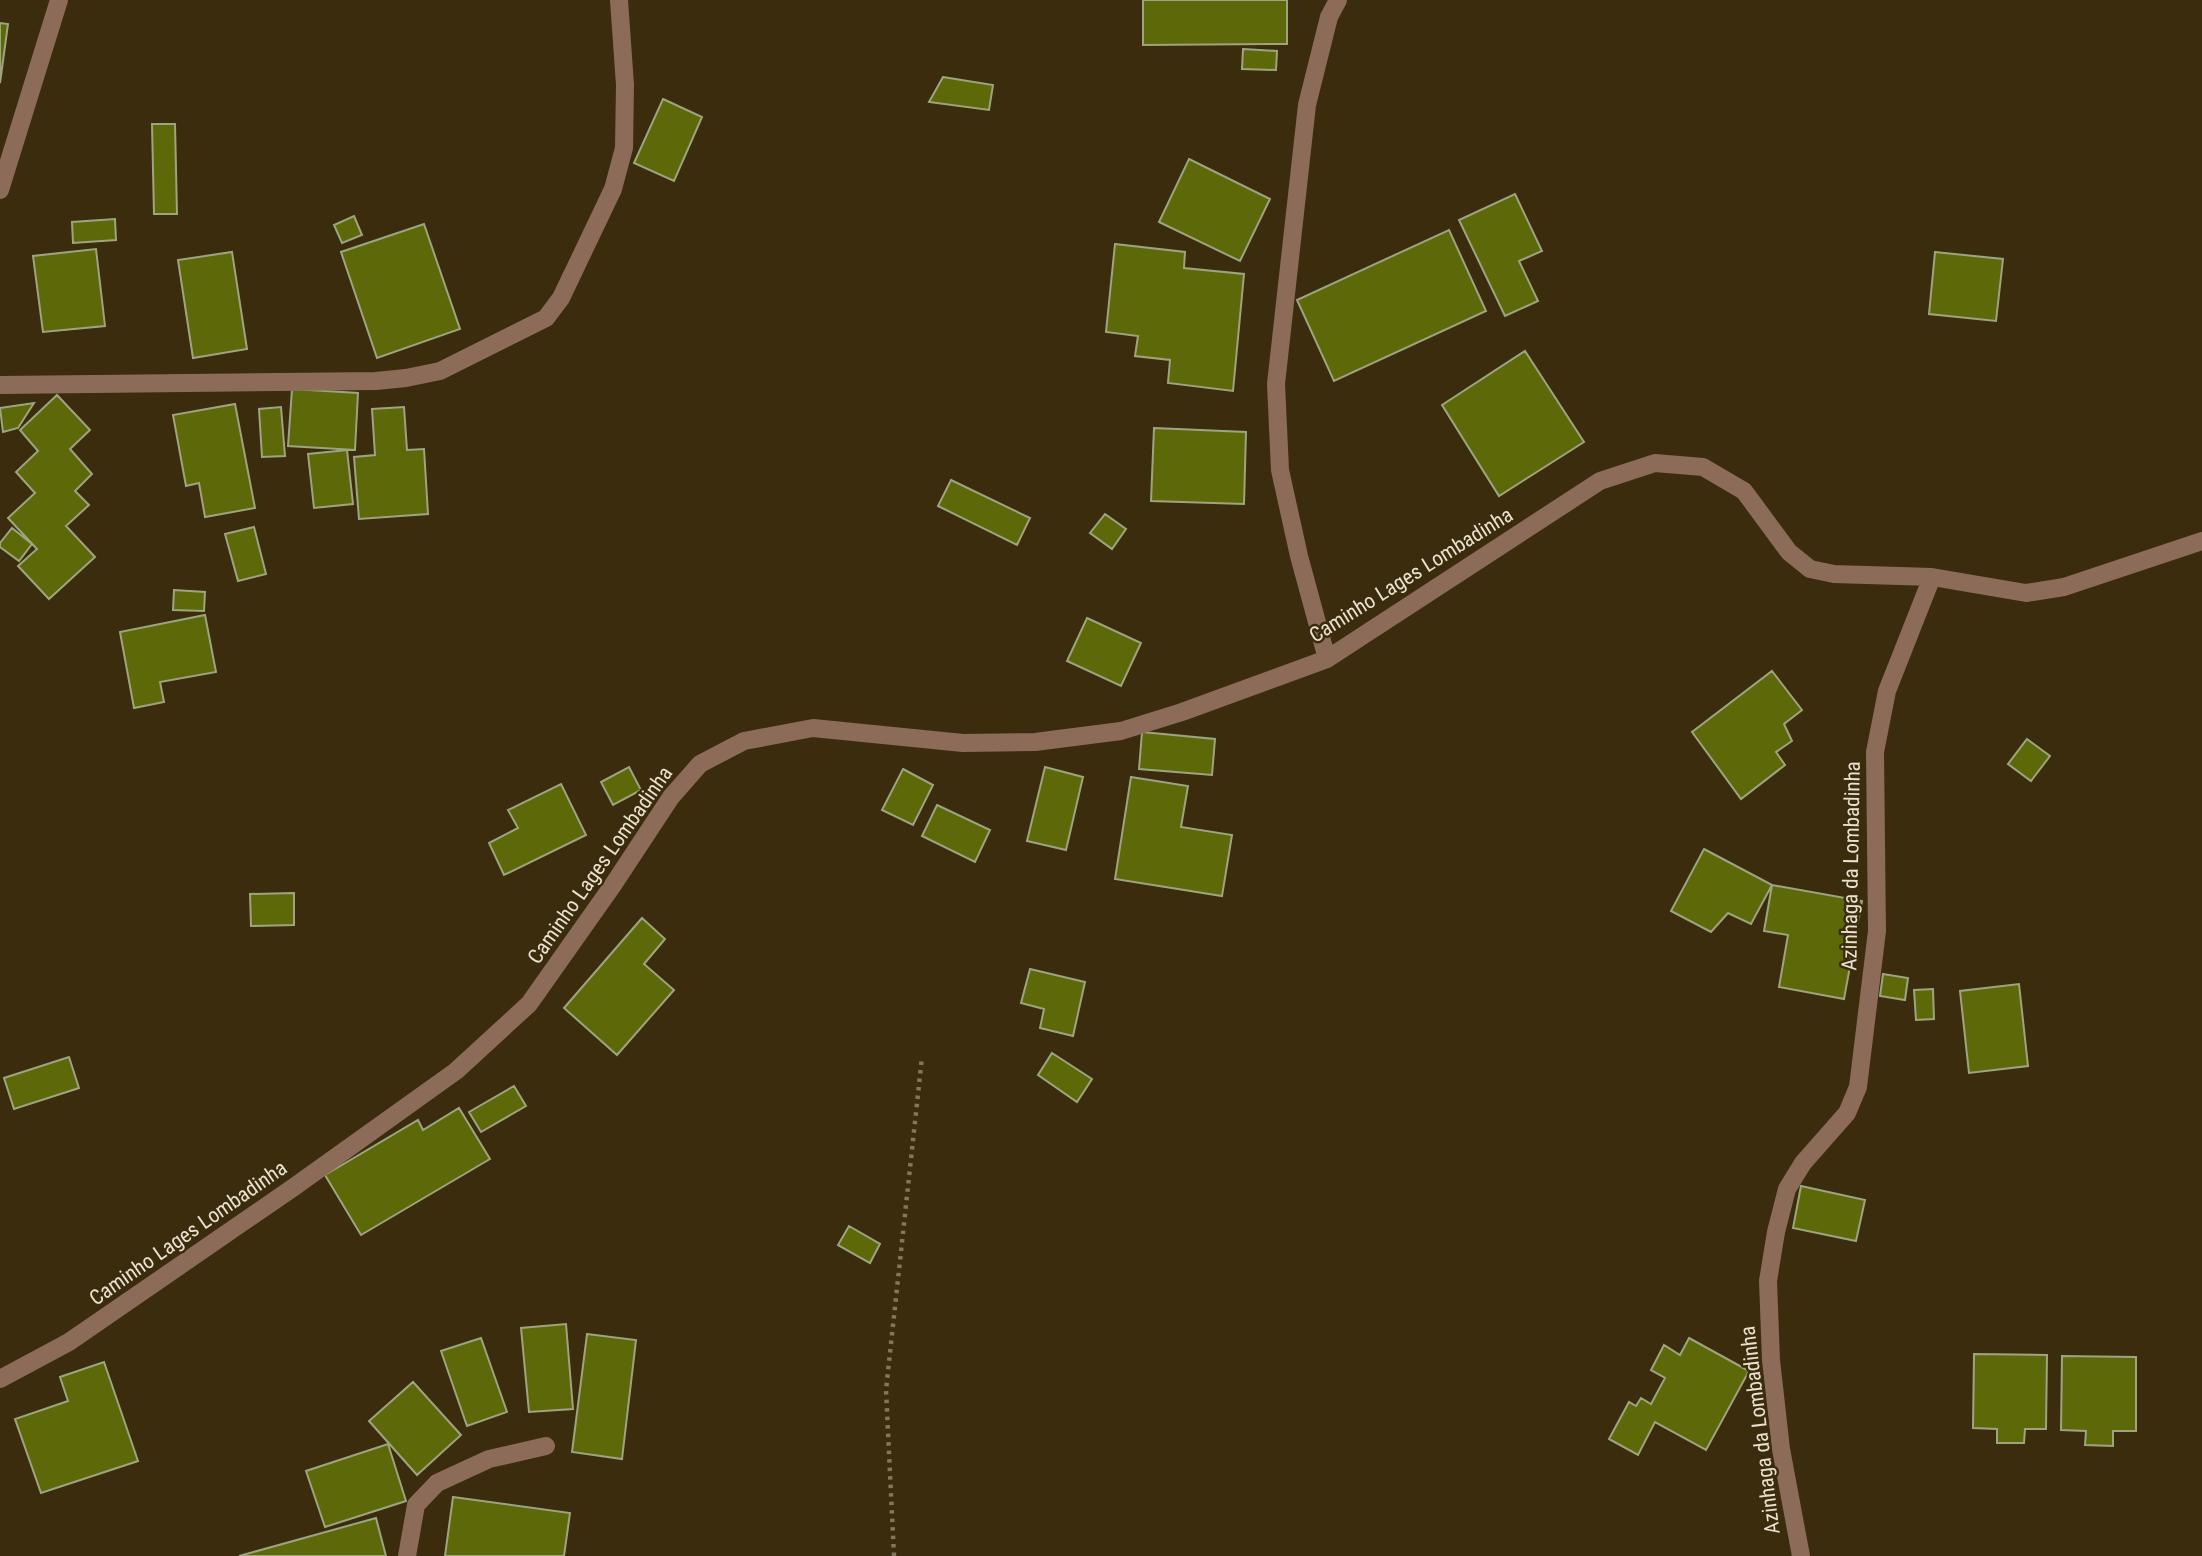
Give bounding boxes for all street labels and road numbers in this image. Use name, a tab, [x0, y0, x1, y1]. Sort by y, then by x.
street label: Caminho Lages Lombadinha	[1305, 502, 1517, 648]
street label: Azinhaga da Lombadinha	[1837, 761, 1865, 971]
street label: Caminho Lages Lombadinha	[523, 762, 677, 968]
street label: Caminho Lages Lombadinha	[85, 1156, 291, 1310]
street label: Azinhaga da Lombadinha	[1735, 1325, 1785, 1535]

